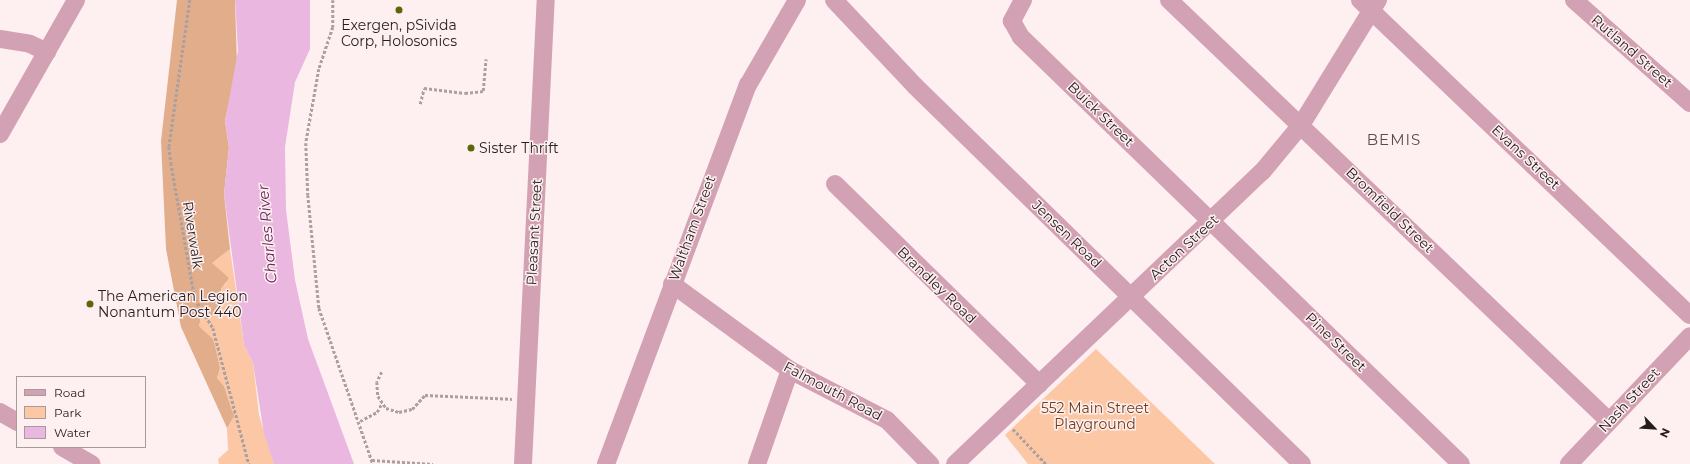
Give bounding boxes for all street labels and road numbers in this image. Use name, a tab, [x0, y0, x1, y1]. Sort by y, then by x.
street label: Rutland Street	[1588, 11, 1676, 91]
street label: Buick Street	[1064, 78, 1138, 150]
street label: Evans Street	[1488, 121, 1564, 193]
street label: Bromfield Street	[1342, 164, 1438, 256]
street label: Waltham Street	[665, 173, 719, 283]
street label: Pleasant Street	[523, 178, 545, 286]
street label: Jensen Road	[1029, 197, 1105, 271]
street label: Riverwalk	[179, 200, 207, 270]
street label: Acton Street	[1146, 211, 1222, 283]
street label: Brandley Road	[894, 243, 980, 327]
street label: Pine Street	[1302, 309, 1370, 375]
street label: Falmouth Road	[781, 358, 885, 424]
street label: Nash Street	[1595, 364, 1663, 436]

